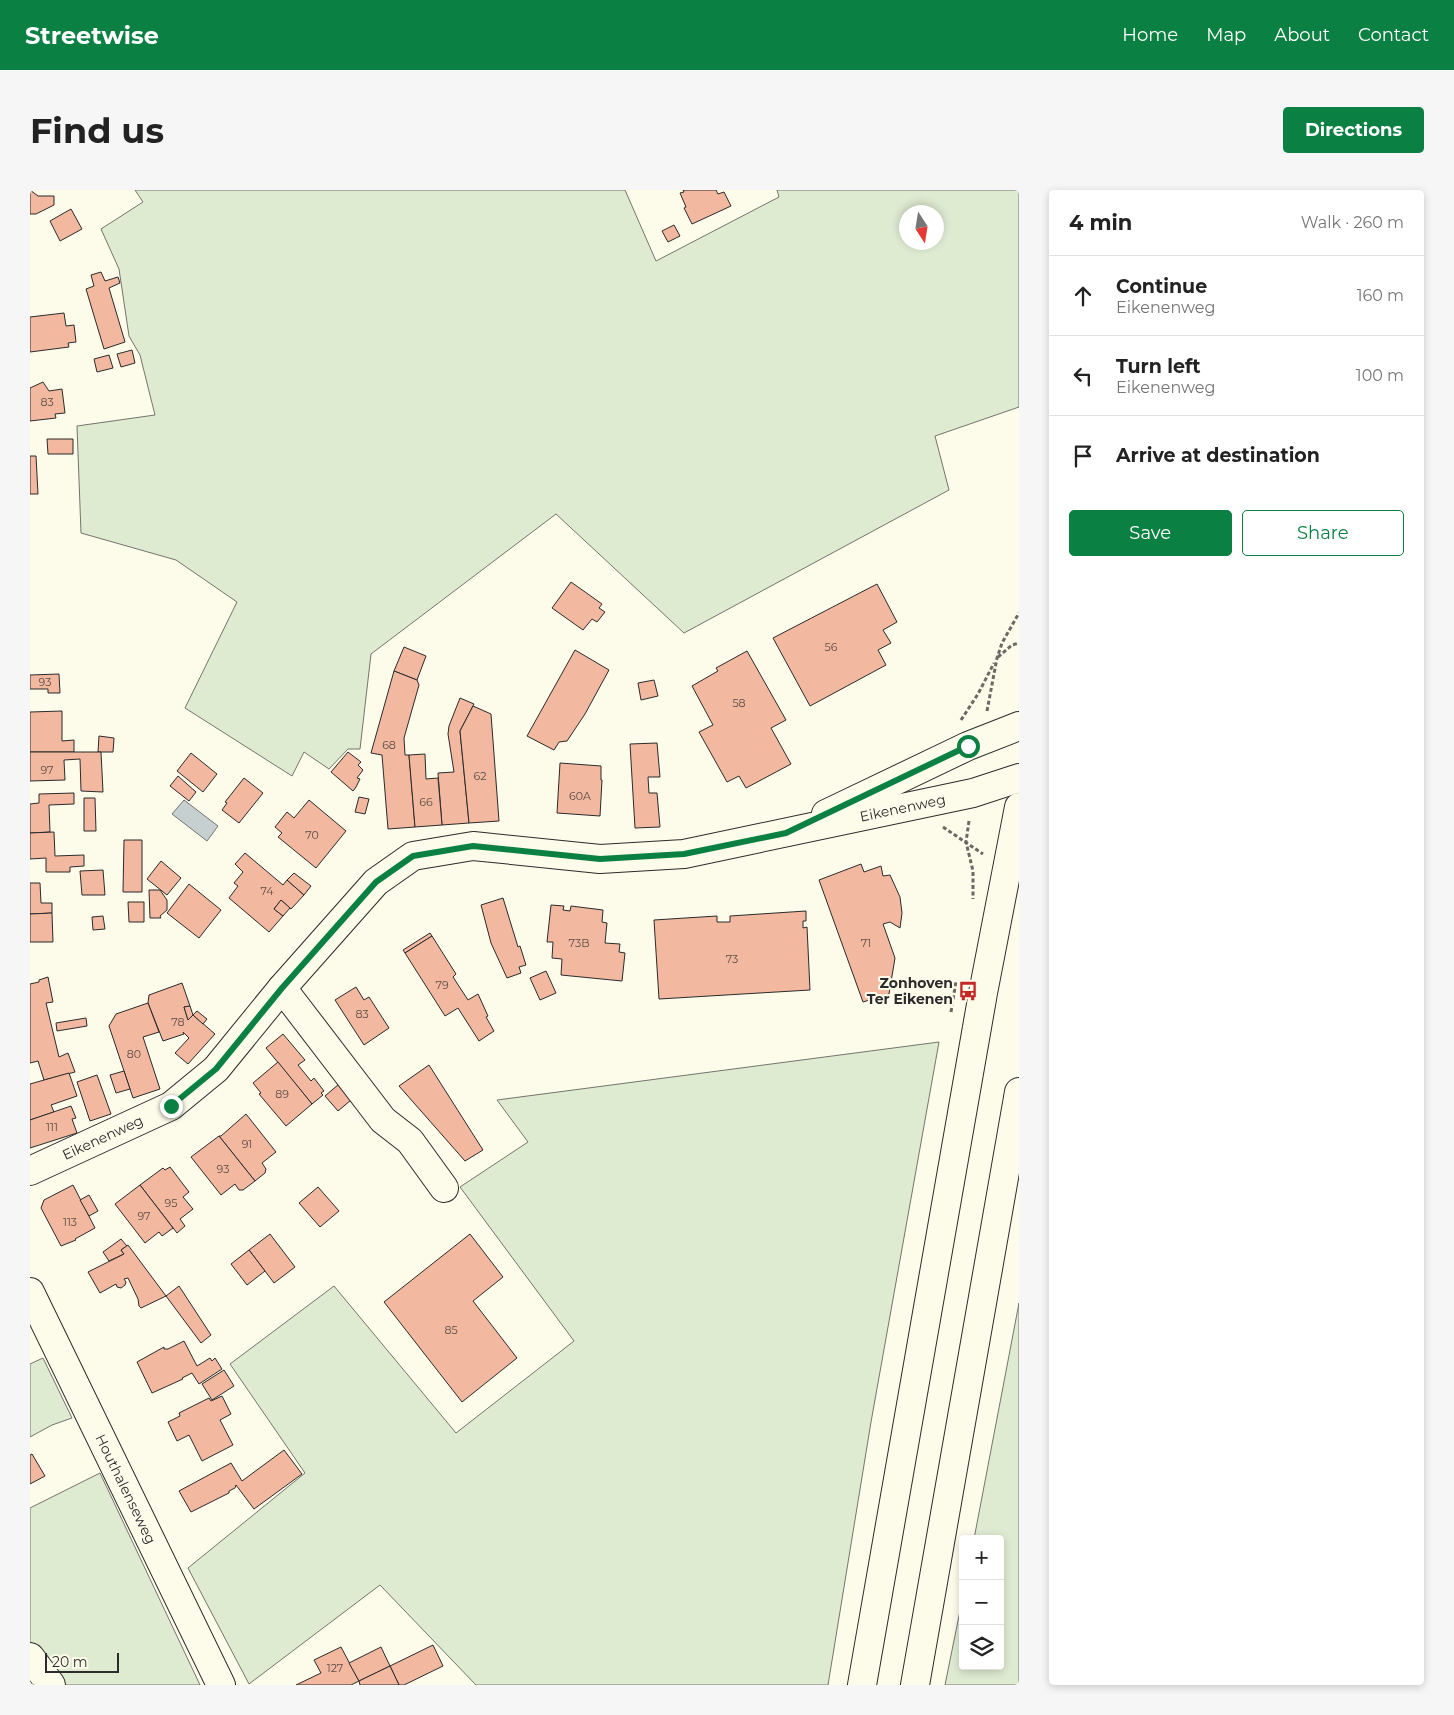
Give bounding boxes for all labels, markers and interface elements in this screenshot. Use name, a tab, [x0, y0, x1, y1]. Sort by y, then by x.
text: Streetwise	[25, 21, 159, 50]
text: Home	[1122, 24, 1178, 46]
text: Map	[1206, 24, 1246, 46]
text: About	[1274, 24, 1330, 46]
text: Contact	[1358, 24, 1429, 46]
button: Directions	[1283, 107, 1424, 153]
text: Find us	[30, 109, 164, 152]
north arrow	[899, 205, 944, 250]
text: 4 min	[1069, 210, 1132, 235]
text: Walk · 260 m	[1301, 213, 1404, 232]
text: Continue	[1116, 275, 1207, 298]
icon: ahead	[1069, 282, 1097, 310]
text: 160 m	[1357, 286, 1404, 305]
text: Eikenenweg	[1116, 298, 1216, 317]
text: Turn left	[1116, 355, 1201, 378]
icon: left	[1069, 362, 1097, 390]
text: 100 m	[1356, 366, 1404, 385]
text: Eikenenweg	[1116, 378, 1216, 397]
house number: 83	[40, 395, 54, 409]
icon: arrive	[1069, 442, 1097, 470]
text: Arrive at destination	[1116, 444, 1320, 467]
button: Save	[1069, 510, 1232, 556]
button: Share	[1242, 510, 1404, 556]
house number: 56	[825, 640, 838, 654]
house number: 93	[39, 675, 51, 689]
house number: 58	[732, 696, 746, 710]
route start	[957, 735, 980, 758]
house number: 68	[382, 738, 396, 752]
house number: 97	[40, 763, 54, 777]
house number: 62	[474, 769, 486, 783]
house number: 60A	[569, 789, 591, 803]
street label: Eikenenweg	[858, 790, 947, 826]
house number: 66	[419, 795, 433, 809]
house number: 70	[305, 828, 319, 842]
house number: 74	[260, 884, 274, 898]
house number: 73B	[569, 936, 589, 950]
house number: 71	[861, 936, 871, 950]
house number: 73	[726, 952, 738, 966]
place label: Zonhoven Ter Eikenen	[867, 974, 953, 1008]
house number: 79	[435, 978, 449, 992]
bus stop icon: Zonhoven Ter Eikenen	[957, 980, 979, 1002]
house number: 83	[355, 1007, 369, 1021]
house number: 78	[171, 1015, 185, 1029]
house number: 80	[127, 1047, 141, 1061]
house number: 89	[275, 1087, 289, 1101]
route end	[160, 1095, 183, 1118]
street label: Eikenenweg	[59, 1111, 146, 1164]
house number: 111	[46, 1120, 58, 1134]
house number: 91	[242, 1137, 252, 1151]
house number: 93	[217, 1162, 229, 1176]
house number: 95	[165, 1196, 177, 1210]
house number: 97	[137, 1209, 151, 1223]
house number: 113	[63, 1215, 77, 1229]
house number: 85	[444, 1323, 458, 1337]
street label: Houthalenseweg	[91, 1431, 160, 1547]
map controls	[959, 1535, 1004, 1670]
button: +	[959, 1535, 1004, 1580]
button: −	[959, 1580, 1004, 1625]
button: layers	[959, 1625, 1004, 1670]
scale bar	[45, 1650, 119, 1673]
text: 20 m	[52, 1653, 88, 1671]
house number: 127	[327, 1661, 343, 1675]

